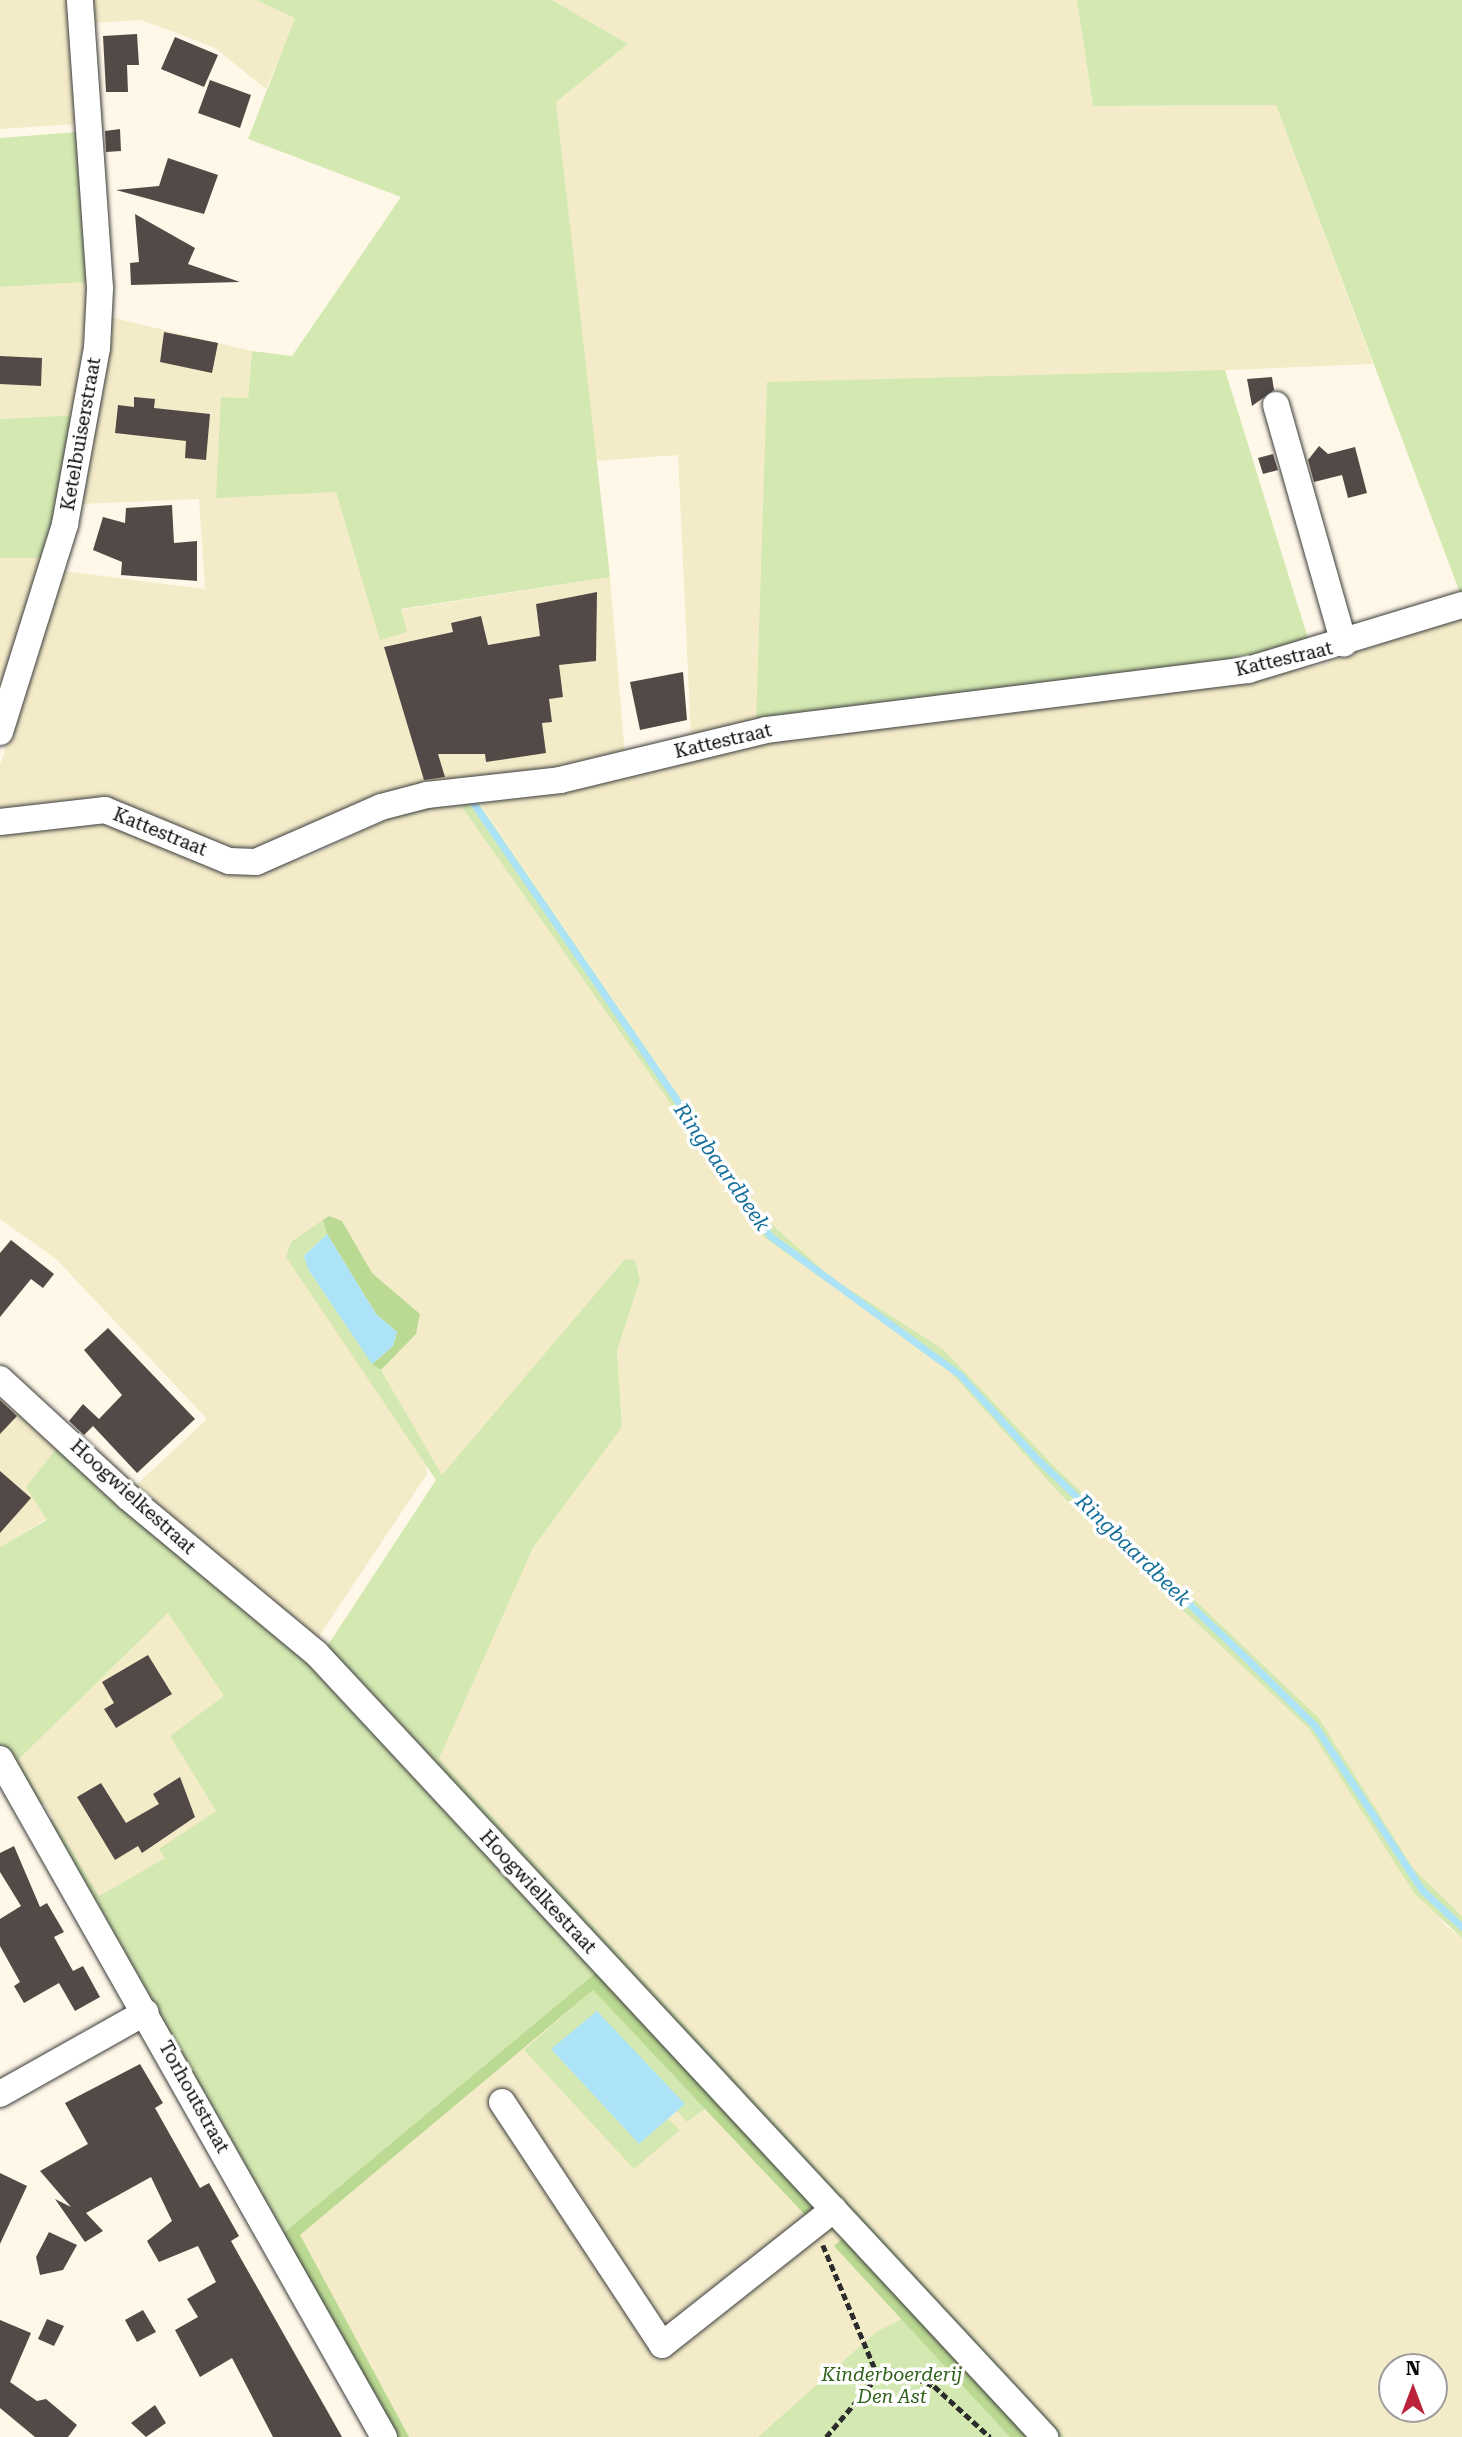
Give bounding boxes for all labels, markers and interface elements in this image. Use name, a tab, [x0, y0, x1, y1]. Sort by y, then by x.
street label: Ketelbuiserstraat	[56, 356, 106, 512]
street label: Kattestraat	[1233, 637, 1335, 681]
street label: Kattestraat	[672, 719, 774, 763]
street label: Kattestraat	[110, 803, 210, 861]
water label: Ringbaardbeek	[669, 1098, 775, 1236]
street label: Hoogwielkestraat	[66, 1435, 200, 1559]
water label: Ringbaardbeek	[1070, 1489, 1196, 1611]
street label: Hoogwielkestraat	[475, 1825, 601, 1959]
street label: Torhoutstraat	[154, 2037, 234, 2157]
north arrow	[1378, 2353, 1448, 2423]
text: N	[1406, 2357, 1420, 2380]
park label: Kinderboerderij Den Ast	[822, 2364, 962, 2408]

